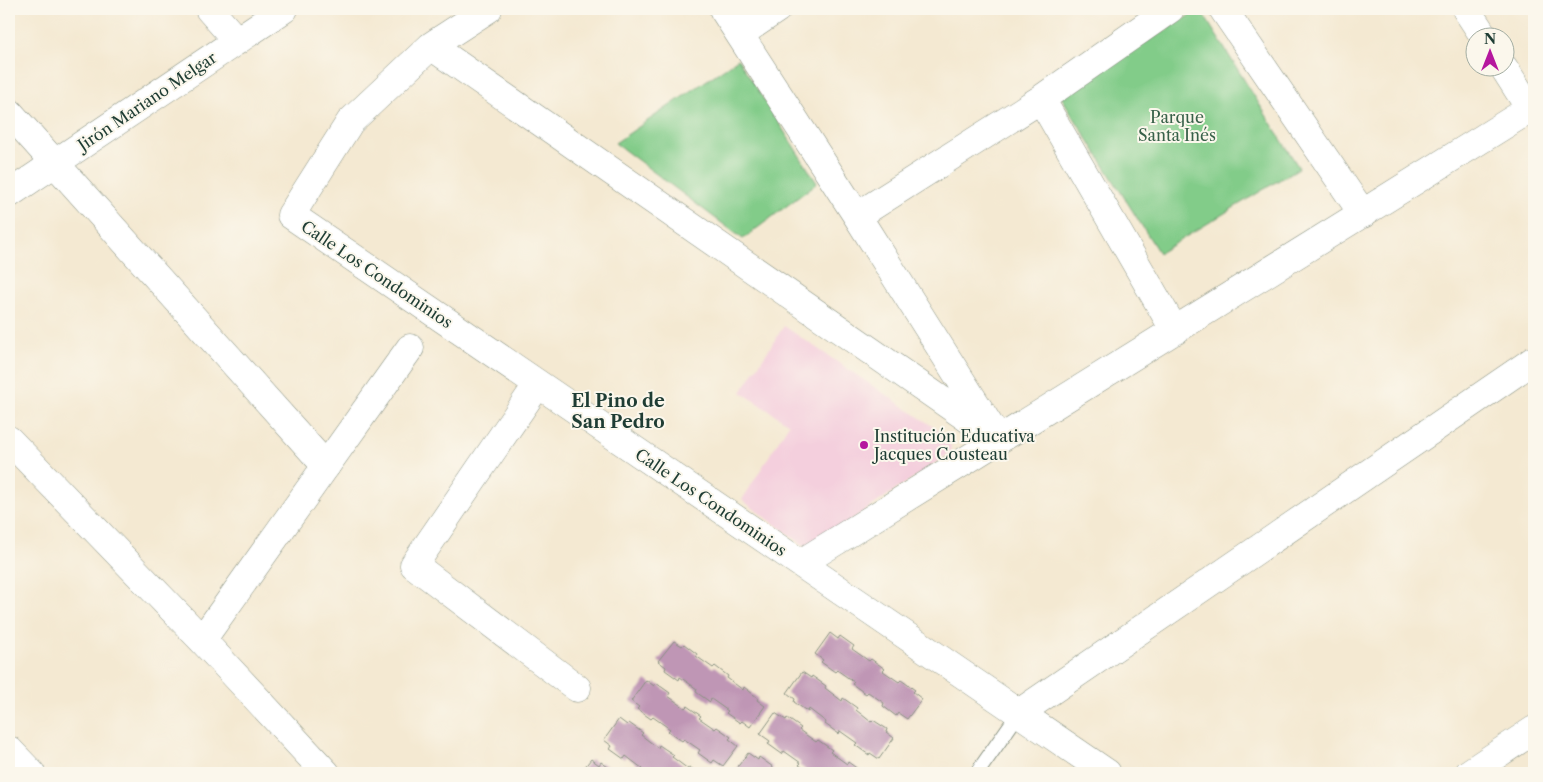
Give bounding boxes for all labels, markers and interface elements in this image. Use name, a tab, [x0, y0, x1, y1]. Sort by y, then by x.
north arrow	[1466, 28, 1516, 78]
text: N	[1484, 30, 1496, 48]
street label: Jirón Mariano Melgar	[71, 47, 220, 157]
park label: Parque Santa Inés	[1138, 107, 1216, 145]
street label: Calle Los Condominios	[298, 216, 456, 332]
district label: El Pino de San Pedro	[571, 390, 665, 433]
place label: Institución Educativa Jacques Cousteau	[871, 426, 1035, 464]
marker: Institución Educativa Jacques Cousteau	[858, 439, 870, 451]
street label: Calle Los Condominios	[632, 444, 790, 560]

